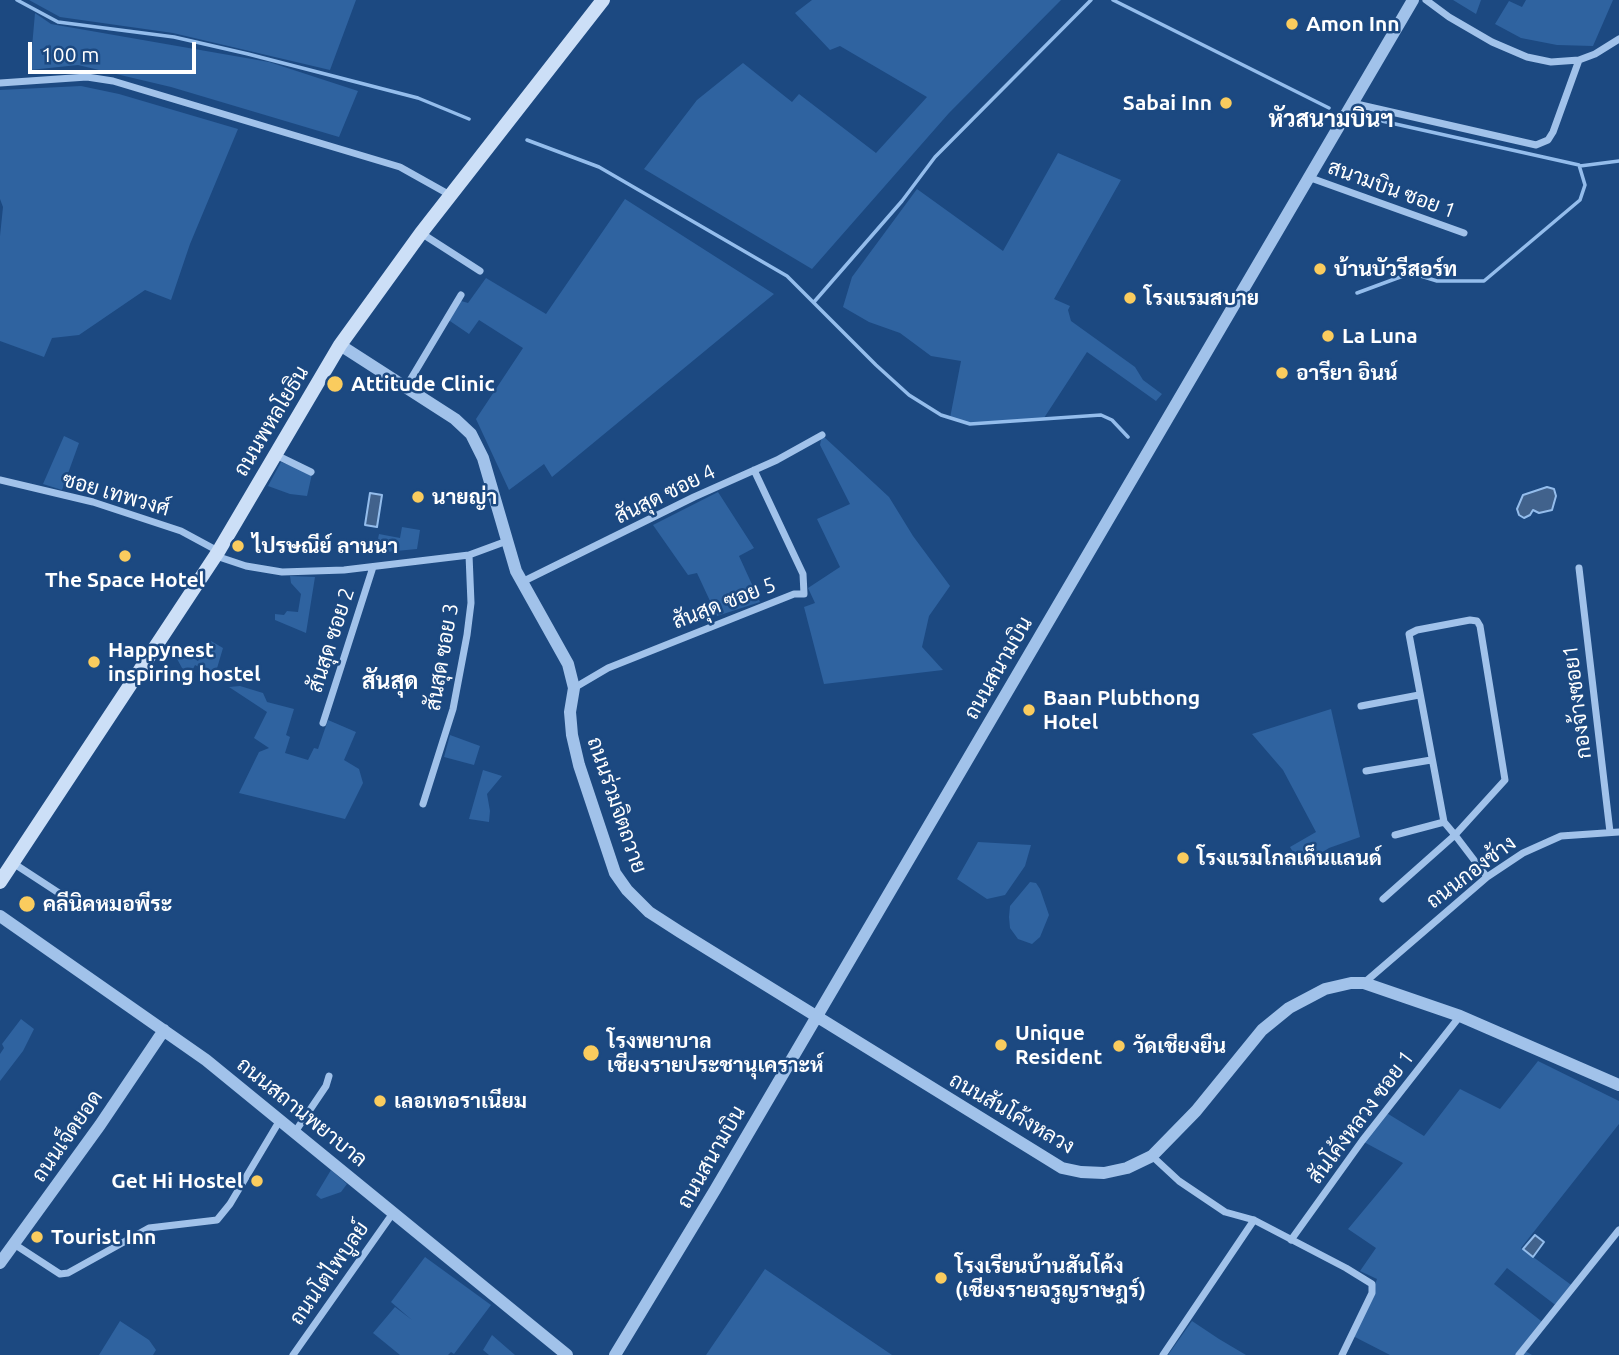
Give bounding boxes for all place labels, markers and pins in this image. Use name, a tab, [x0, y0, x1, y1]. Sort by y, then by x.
place label: Amon Inn	[1306, 11, 1400, 37]
marker: Amon Inn	[1284, 16, 1300, 32]
place label: Sabai Inn	[1123, 90, 1212, 116]
marker: Sabai Inn	[1218, 95, 1234, 111]
place label: บ้านบัวรีสอร์ท	[1334, 256, 1457, 282]
marker: บ้านบัวรีสอร์ท	[1312, 261, 1328, 277]
place label: โรงแรมสบาย	[1144, 285, 1259, 311]
marker: โรงแรมสบาย	[1122, 290, 1138, 306]
place label: La Luna	[1342, 323, 1418, 349]
marker: La Luna	[1320, 328, 1336, 344]
place label: อารียา อินน์	[1296, 360, 1398, 386]
marker: อารียา อินน์	[1274, 365, 1290, 381]
place label: Attitude Clinic	[351, 371, 495, 397]
marker: Attitude Clinic	[325, 374, 345, 394]
place label: นายญ่า	[432, 484, 497, 510]
marker: นายญ่า	[410, 489, 426, 505]
place label: ไปรษณีย์ ลานนา	[252, 533, 398, 559]
marker: ไปรษณีย์ ลานนา	[230, 538, 246, 554]
marker: The Space Hotel	[117, 548, 133, 564]
place label: The Space Hotel	[45, 567, 205, 593]
place label: Happynest inspiring hostel	[108, 637, 261, 687]
marker: Happynest inspiring hostel	[86, 654, 102, 670]
place label: Baan Plubthong Hotel	[1043, 685, 1200, 735]
marker: Baan Plubthong Hotel	[1021, 702, 1037, 718]
place label: โรงแรมโกลเด็นแลนด์	[1197, 845, 1382, 871]
marker: โรงแรมโกลเด็นแลนด์	[1175, 850, 1191, 866]
place label: คลีนิคหมอพีระ	[43, 891, 172, 917]
marker: คลีนิคหมอพีระ	[17, 894, 37, 914]
place label: Unique Resident	[1015, 1020, 1102, 1070]
place label: โรงพยาบาล เชียงรายประชานุเคราะห์	[607, 1028, 824, 1078]
place label: วัดเชียงยืน	[1133, 1033, 1226, 1059]
marker: Unique Resident	[993, 1037, 1009, 1053]
marker: วัดเชียงยืน	[1111, 1038, 1127, 1054]
marker: โรงพยาบาล เชียงรายประชานุเคราะห์	[581, 1043, 601, 1063]
place label: เลอเทอราเนียม	[394, 1088, 527, 1114]
marker: เลอเทอราเนียม	[372, 1093, 388, 1109]
place label: Get Hi Hostel	[111, 1168, 243, 1194]
marker: Get Hi Hostel	[249, 1173, 265, 1189]
place label: Tourist Inn	[51, 1224, 156, 1250]
marker: Tourist Inn	[29, 1229, 45, 1245]
place label: โรงเรียนบ้านสันโค้ง (เชียงรายจรูญราษฎร์)	[955, 1253, 1146, 1303]
marker: โรงเรียนบ้านสันโค้ง (เชียงรายจรูญราษฎร์)	[933, 1270, 949, 1286]

